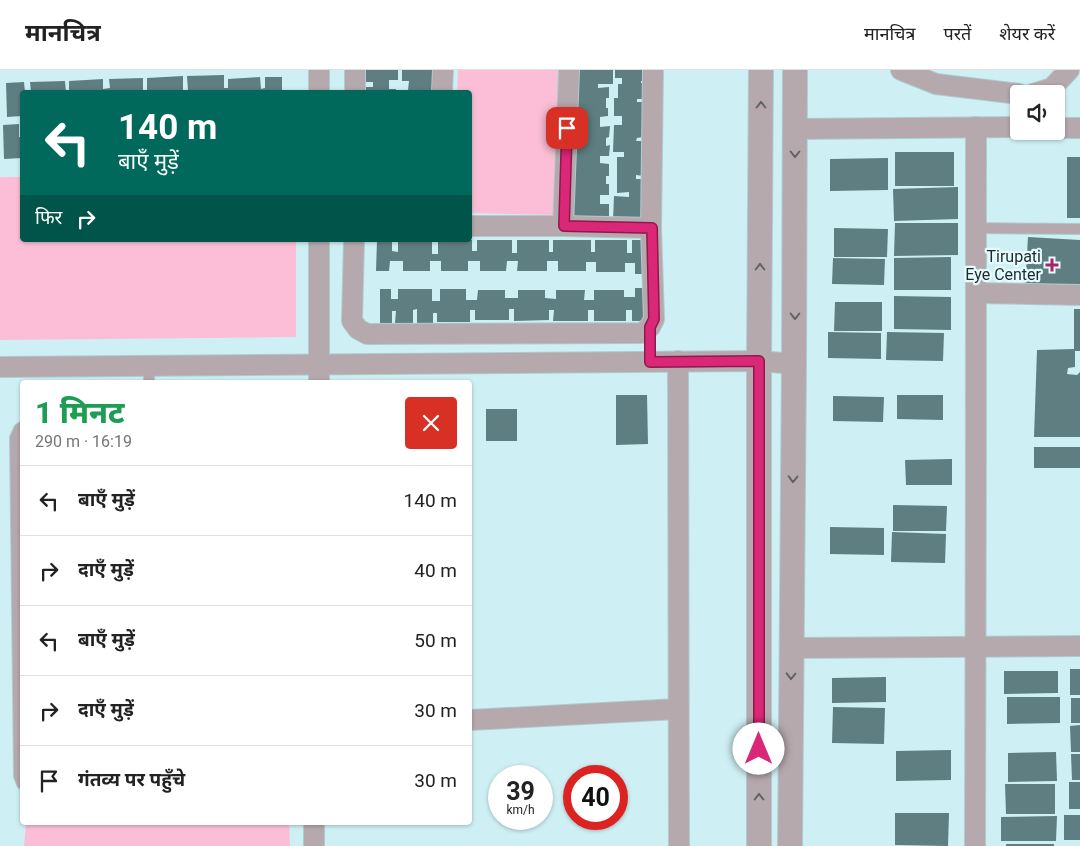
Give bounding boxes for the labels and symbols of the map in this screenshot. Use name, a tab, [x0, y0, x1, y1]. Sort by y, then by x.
one-way arrow	[756, 101, 766, 108]
pin	[546, 107, 588, 149]
one-way arrow	[790, 150, 800, 158]
place label: Tirupati Eye Center	[965, 247, 1042, 284]
marker: Tirupati Eye Center	[1045, 258, 1059, 272]
one-way arrow	[754, 263, 765, 271]
one-way arrow	[790, 312, 800, 320]
one-way arrow	[788, 475, 798, 483]
one-way arrow	[786, 672, 796, 680]
position arrow	[732, 722, 784, 774]
speed limit sign: 40	[563, 765, 628, 830]
one-way arrow	[754, 793, 764, 801]

